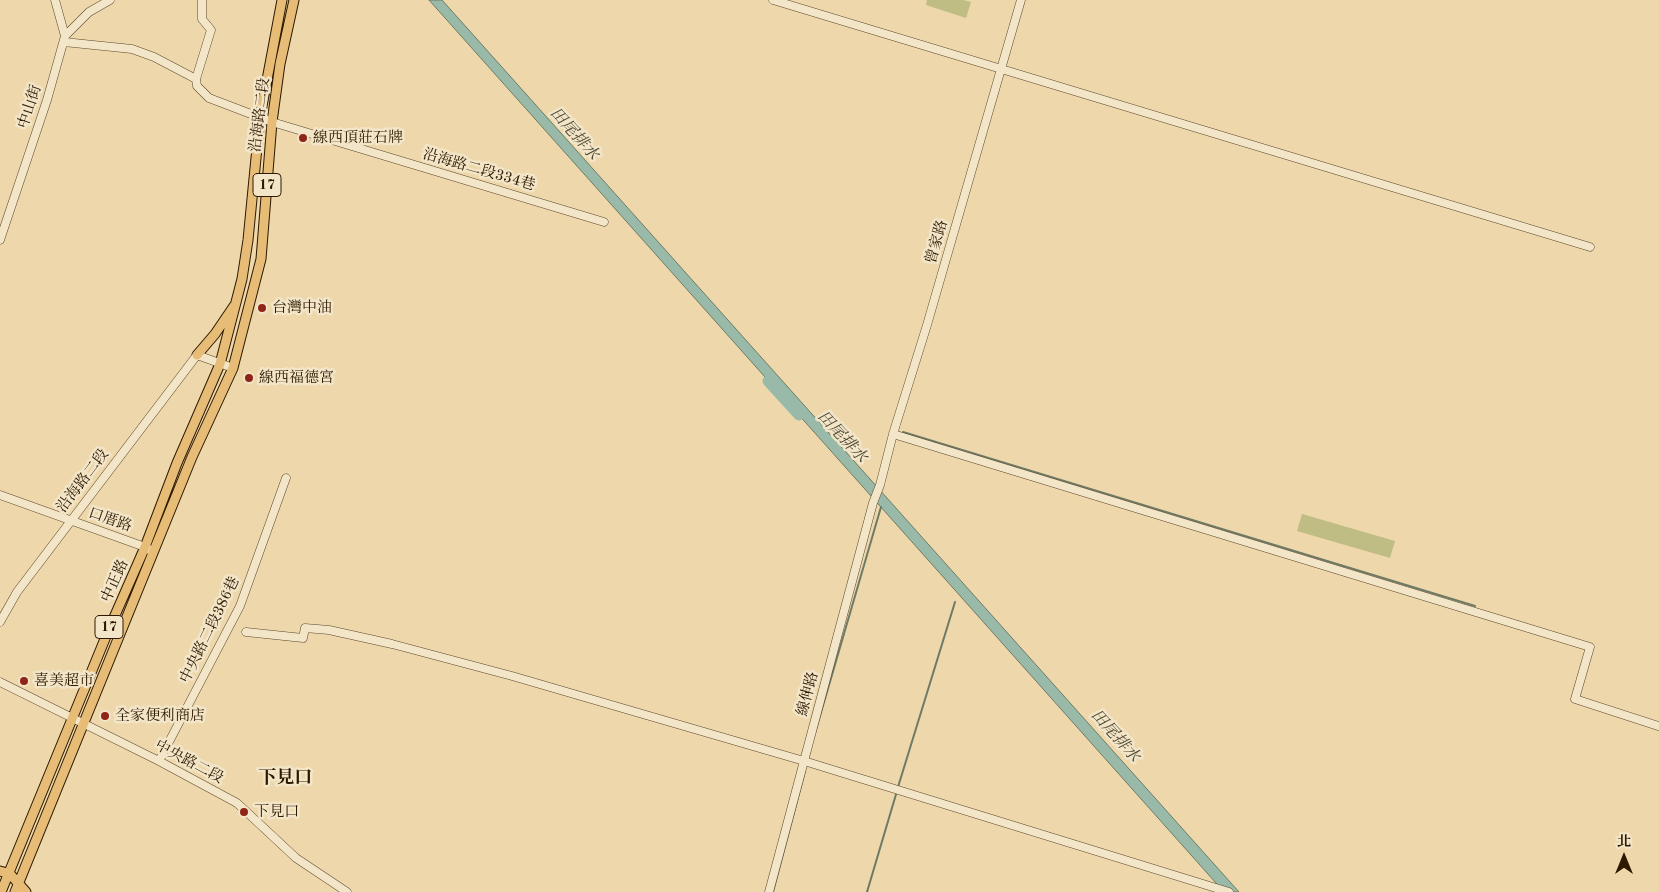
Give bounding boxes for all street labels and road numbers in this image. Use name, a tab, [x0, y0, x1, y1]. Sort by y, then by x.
street label: 沿海路二段	[246, 77, 274, 153]
street label: 中山街	[14, 83, 46, 131]
street label: 沿海路二段334巷	[421, 145, 537, 195]
road number: 17	[253, 174, 281, 196]
street label: 曾家路	[922, 218, 952, 266]
street label: 沿海路二段	[53, 446, 113, 516]
street label: 口厝路	[86, 504, 134, 536]
street label: 中正路	[98, 557, 132, 605]
street label: 中央路二段386巷	[176, 574, 244, 686]
road number: 17	[95, 616, 123, 638]
street label: 線伸路	[793, 670, 823, 718]
street label: 中央路二段	[152, 736, 226, 788]

